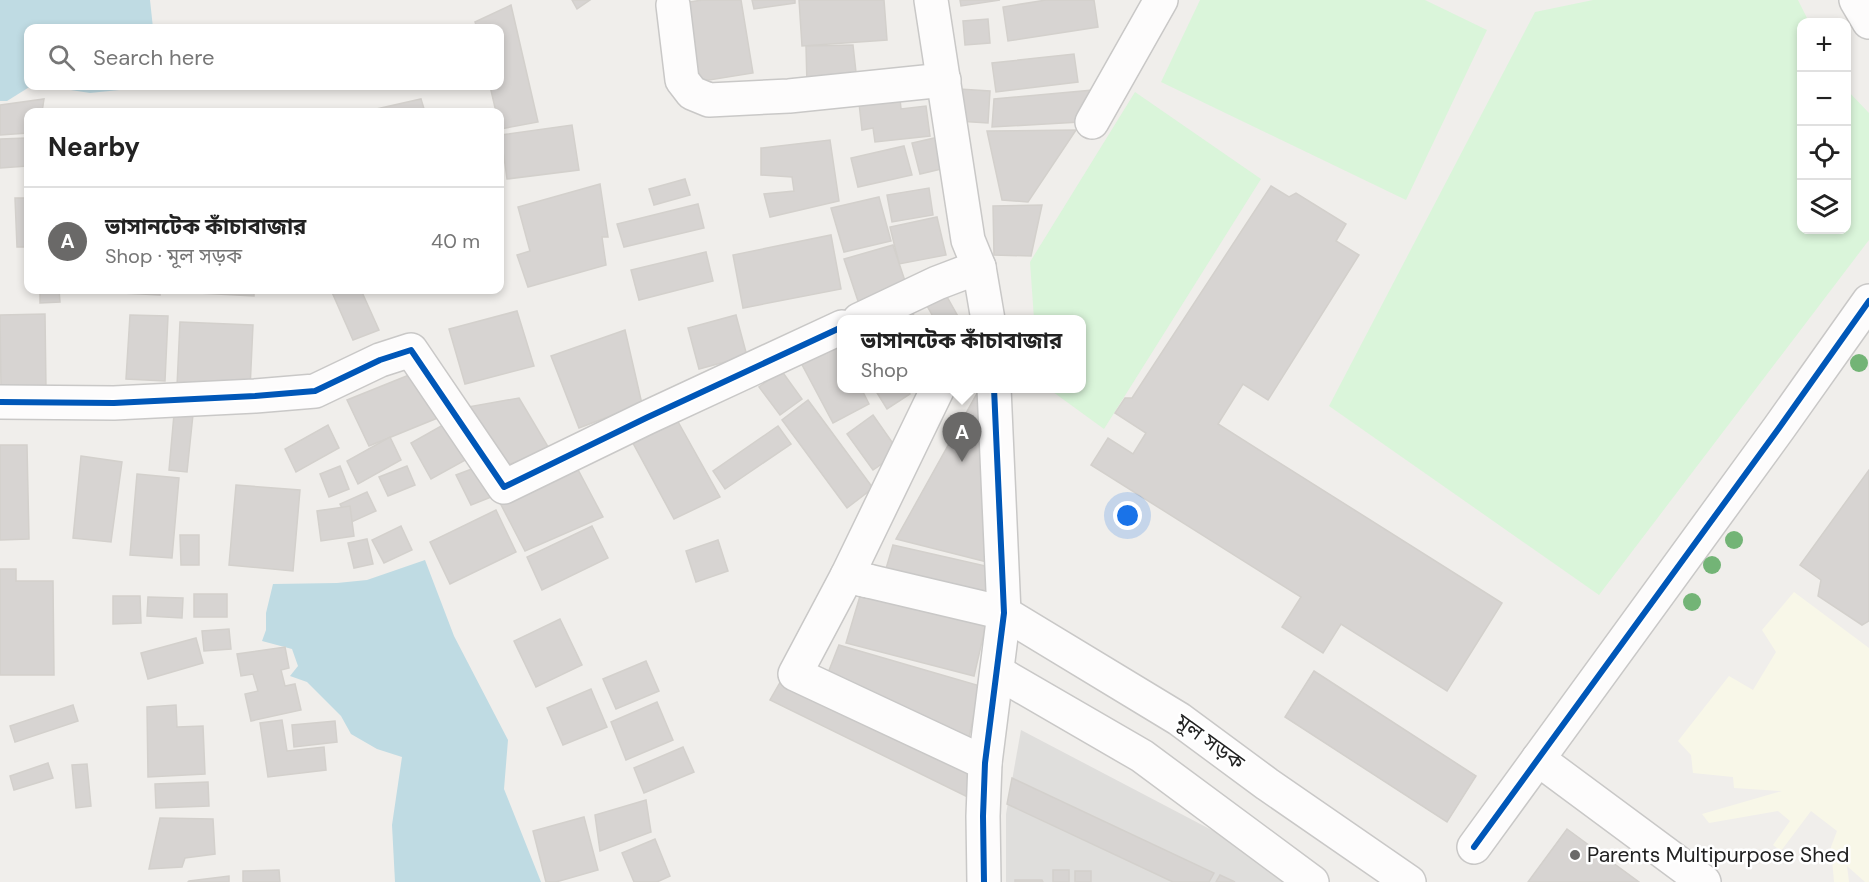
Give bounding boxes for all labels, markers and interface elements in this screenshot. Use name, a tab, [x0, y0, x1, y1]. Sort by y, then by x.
map controls	[1797, 18, 1851, 234]
button: +	[1797, 18, 1851, 72]
search box	[24, 24, 504, 90]
icon: search	[45, 41, 78, 74]
text: Search here	[93, 43, 214, 72]
button: −	[1797, 72, 1851, 126]
button: locate	[1797, 126, 1851, 180]
text: Nearby	[48, 130, 140, 164]
button: layers	[1797, 180, 1851, 234]
text: ভাসানটেক কাঁচাবাজার	[105, 212, 306, 241]
text: A	[60, 228, 75, 254]
text: 40 m	[431, 228, 480, 254]
text: Shop · মূল সড়ক	[105, 243, 242, 269]
popup	[837, 315, 1086, 393]
text: ভাসানটেক কাঁচাবাজার	[861, 326, 1062, 355]
text: Shop	[861, 357, 908, 383]
pin: A	[942, 412, 982, 462]
your location	[1113, 501, 1142, 530]
street label: মূল সড়ক	[1169, 707, 1251, 777]
place label: Parents Multipurpose Shed	[1587, 841, 1849, 869]
marker: Parents Multipurpose Shed	[1568, 848, 1582, 862]

